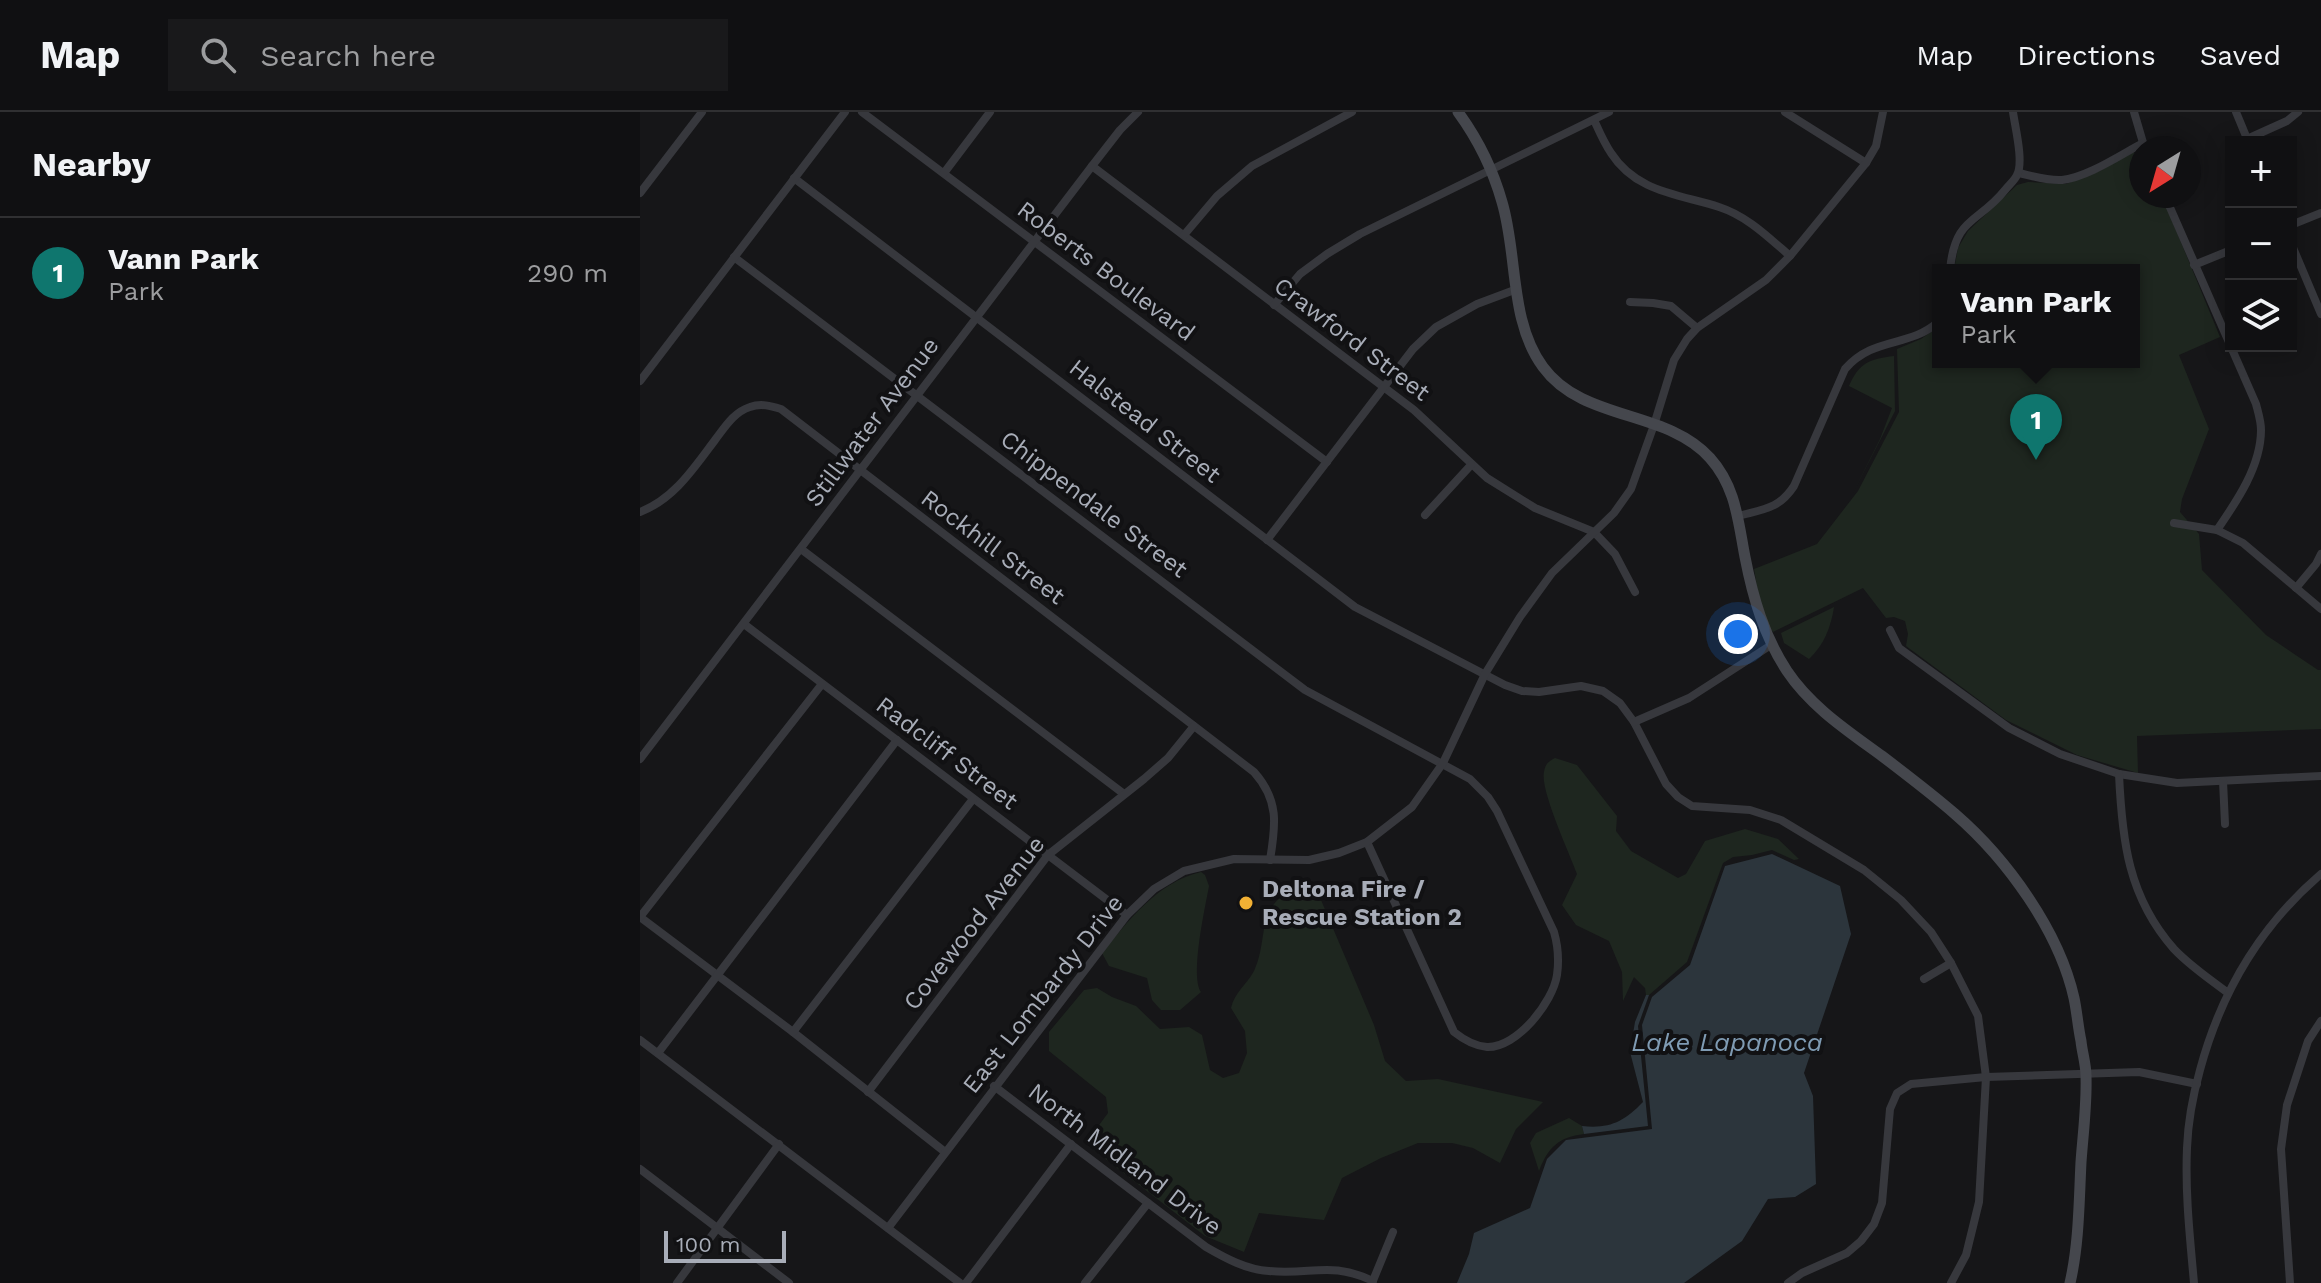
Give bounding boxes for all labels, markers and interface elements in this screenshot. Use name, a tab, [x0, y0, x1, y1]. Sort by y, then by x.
search box	[168, 19, 728, 91]
text: Map	[40, 33, 120, 77]
icon: search	[196, 33, 240, 77]
text: Search here	[260, 38, 436, 73]
text: Map	[1916, 39, 1973, 72]
text: Directions	[2017, 39, 2156, 72]
text: Saved	[2200, 39, 2281, 72]
north arrow	[2129, 136, 2201, 208]
map controls	[2225, 136, 2297, 352]
button: +	[2225, 136, 2297, 208]
text: Nearby	[32, 144, 151, 184]
street label: Roberts Boulevard	[1012, 195, 1200, 347]
button: −	[2225, 208, 2297, 280]
text: Vann Park	[108, 241, 259, 276]
text: 1	[52, 258, 64, 288]
text: 290 m	[527, 258, 608, 288]
popup	[1932, 264, 2140, 368]
street label: Crawford Street	[1269, 271, 1435, 407]
text: Park	[108, 276, 164, 306]
button: layers	[2225, 280, 2297, 352]
text: Vann Park	[1961, 284, 2111, 319]
text: Park	[1961, 319, 2017, 349]
street label: Stillwater Avenue	[799, 332, 945, 512]
street label: Halstead Street	[1064, 353, 1226, 489]
pin: 1	[2010, 394, 2062, 460]
street label: Chippendale Street	[995, 425, 1193, 583]
street label: Rockhill Street	[916, 484, 1070, 610]
your location	[1718, 614, 1758, 654]
street label: Radcliff Street	[871, 691, 1023, 815]
street label: Covewood Avenue	[898, 831, 1050, 1015]
place label: Deltona Fire / Rescue Station 2	[1262, 875, 1462, 931]
street label: East Lombardy Drive	[957, 889, 1129, 1099]
marker: Deltona Fire / Rescue Station 2	[1237, 894, 1255, 912]
water label: Lake Lapanoca	[1631, 1027, 1823, 1057]
street label: North Midland Drive	[1023, 1077, 1227, 1241]
scale bar	[664, 1227, 786, 1263]
text: 100 m	[676, 1232, 740, 1257]

